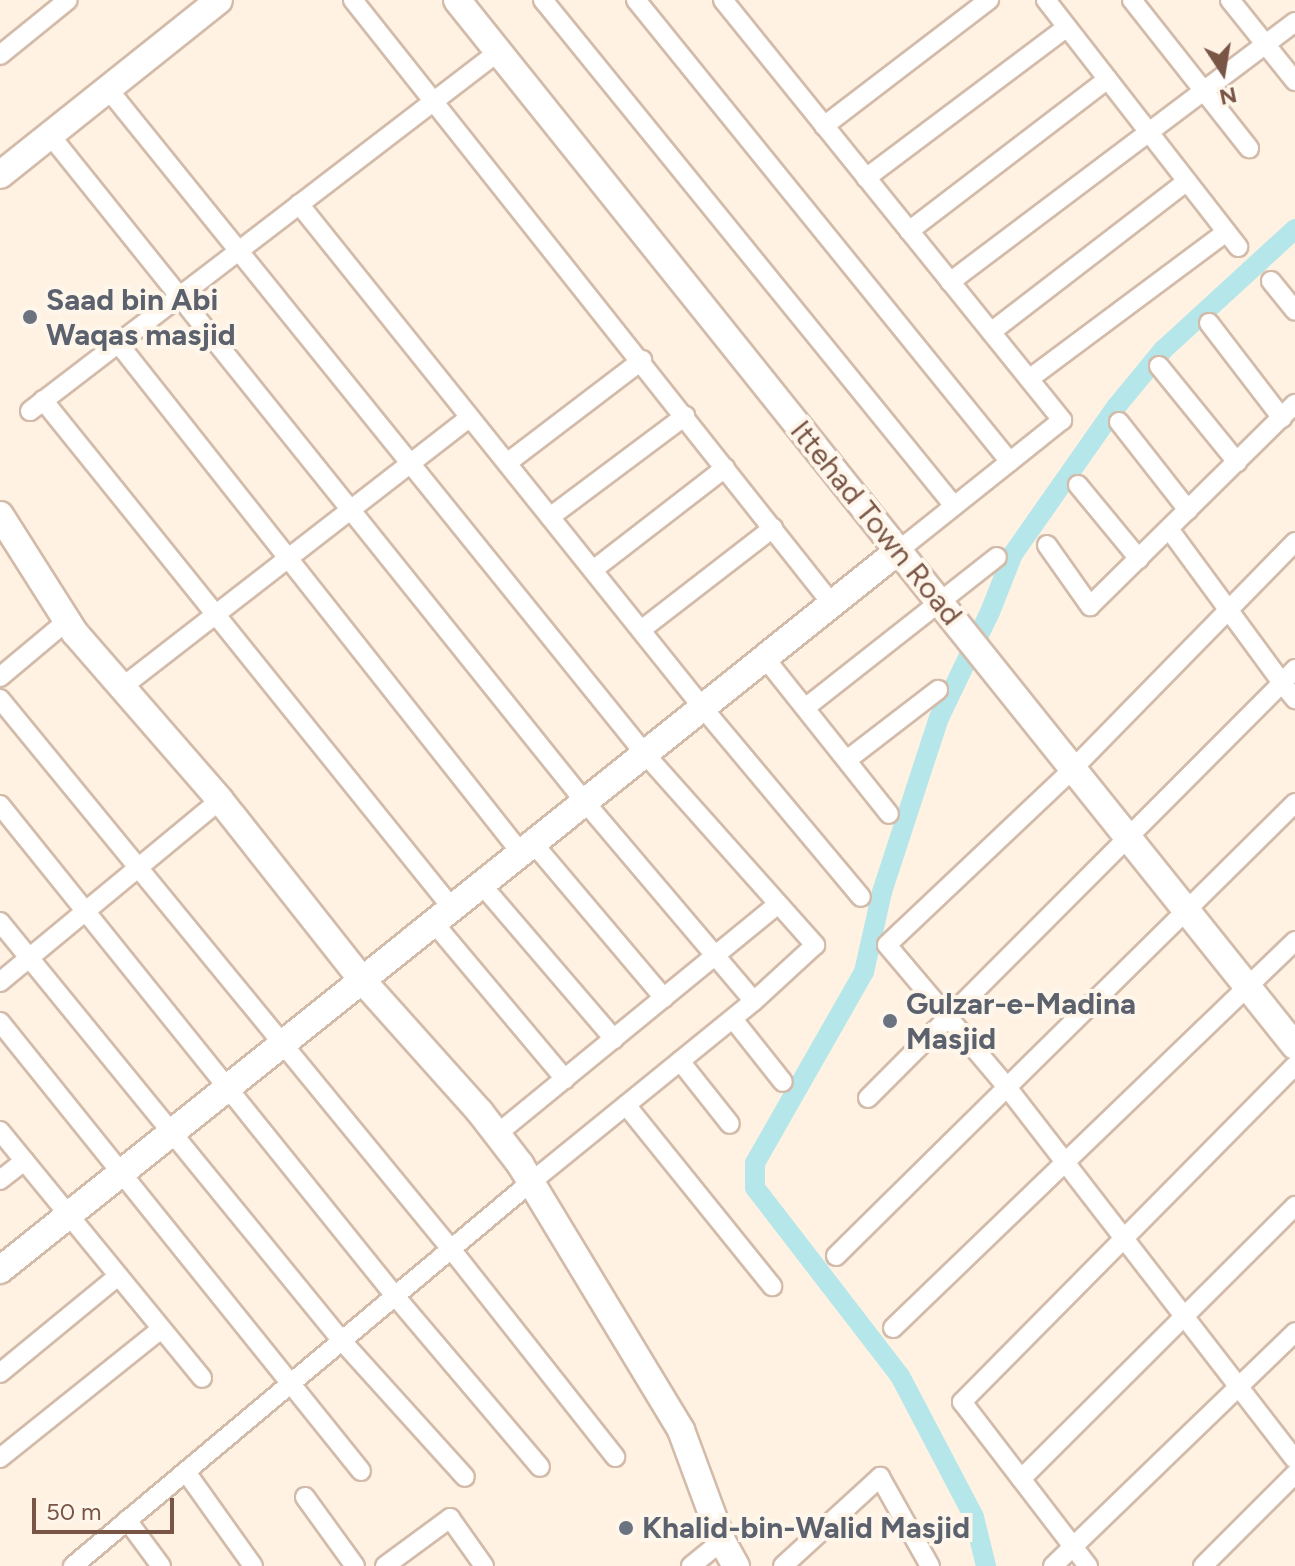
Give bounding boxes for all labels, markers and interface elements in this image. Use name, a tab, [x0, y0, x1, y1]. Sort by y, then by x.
north arrow	[1183, 32, 1263, 112]
text: N	[1217, 81, 1239, 111]
place label: Saad bin Abi Waqas masjid	[46, 282, 236, 352]
marker: Saad bin Abi Waqas masjid	[21, 308, 39, 326]
street label: Ittehad Town Road	[783, 414, 969, 632]
place label: Gulzar-e-Madina Masjid	[906, 986, 1136, 1056]
marker: Gulzar-e-Madina Masjid	[881, 1012, 899, 1030]
scale bar	[36, 1482, 178, 1532]
text: 50 m	[46, 1497, 102, 1526]
place label: Khalid-bin-Walid Masjid	[642, 1510, 970, 1546]
marker: Khalid-bin-Walid Masjid	[617, 1519, 635, 1537]

